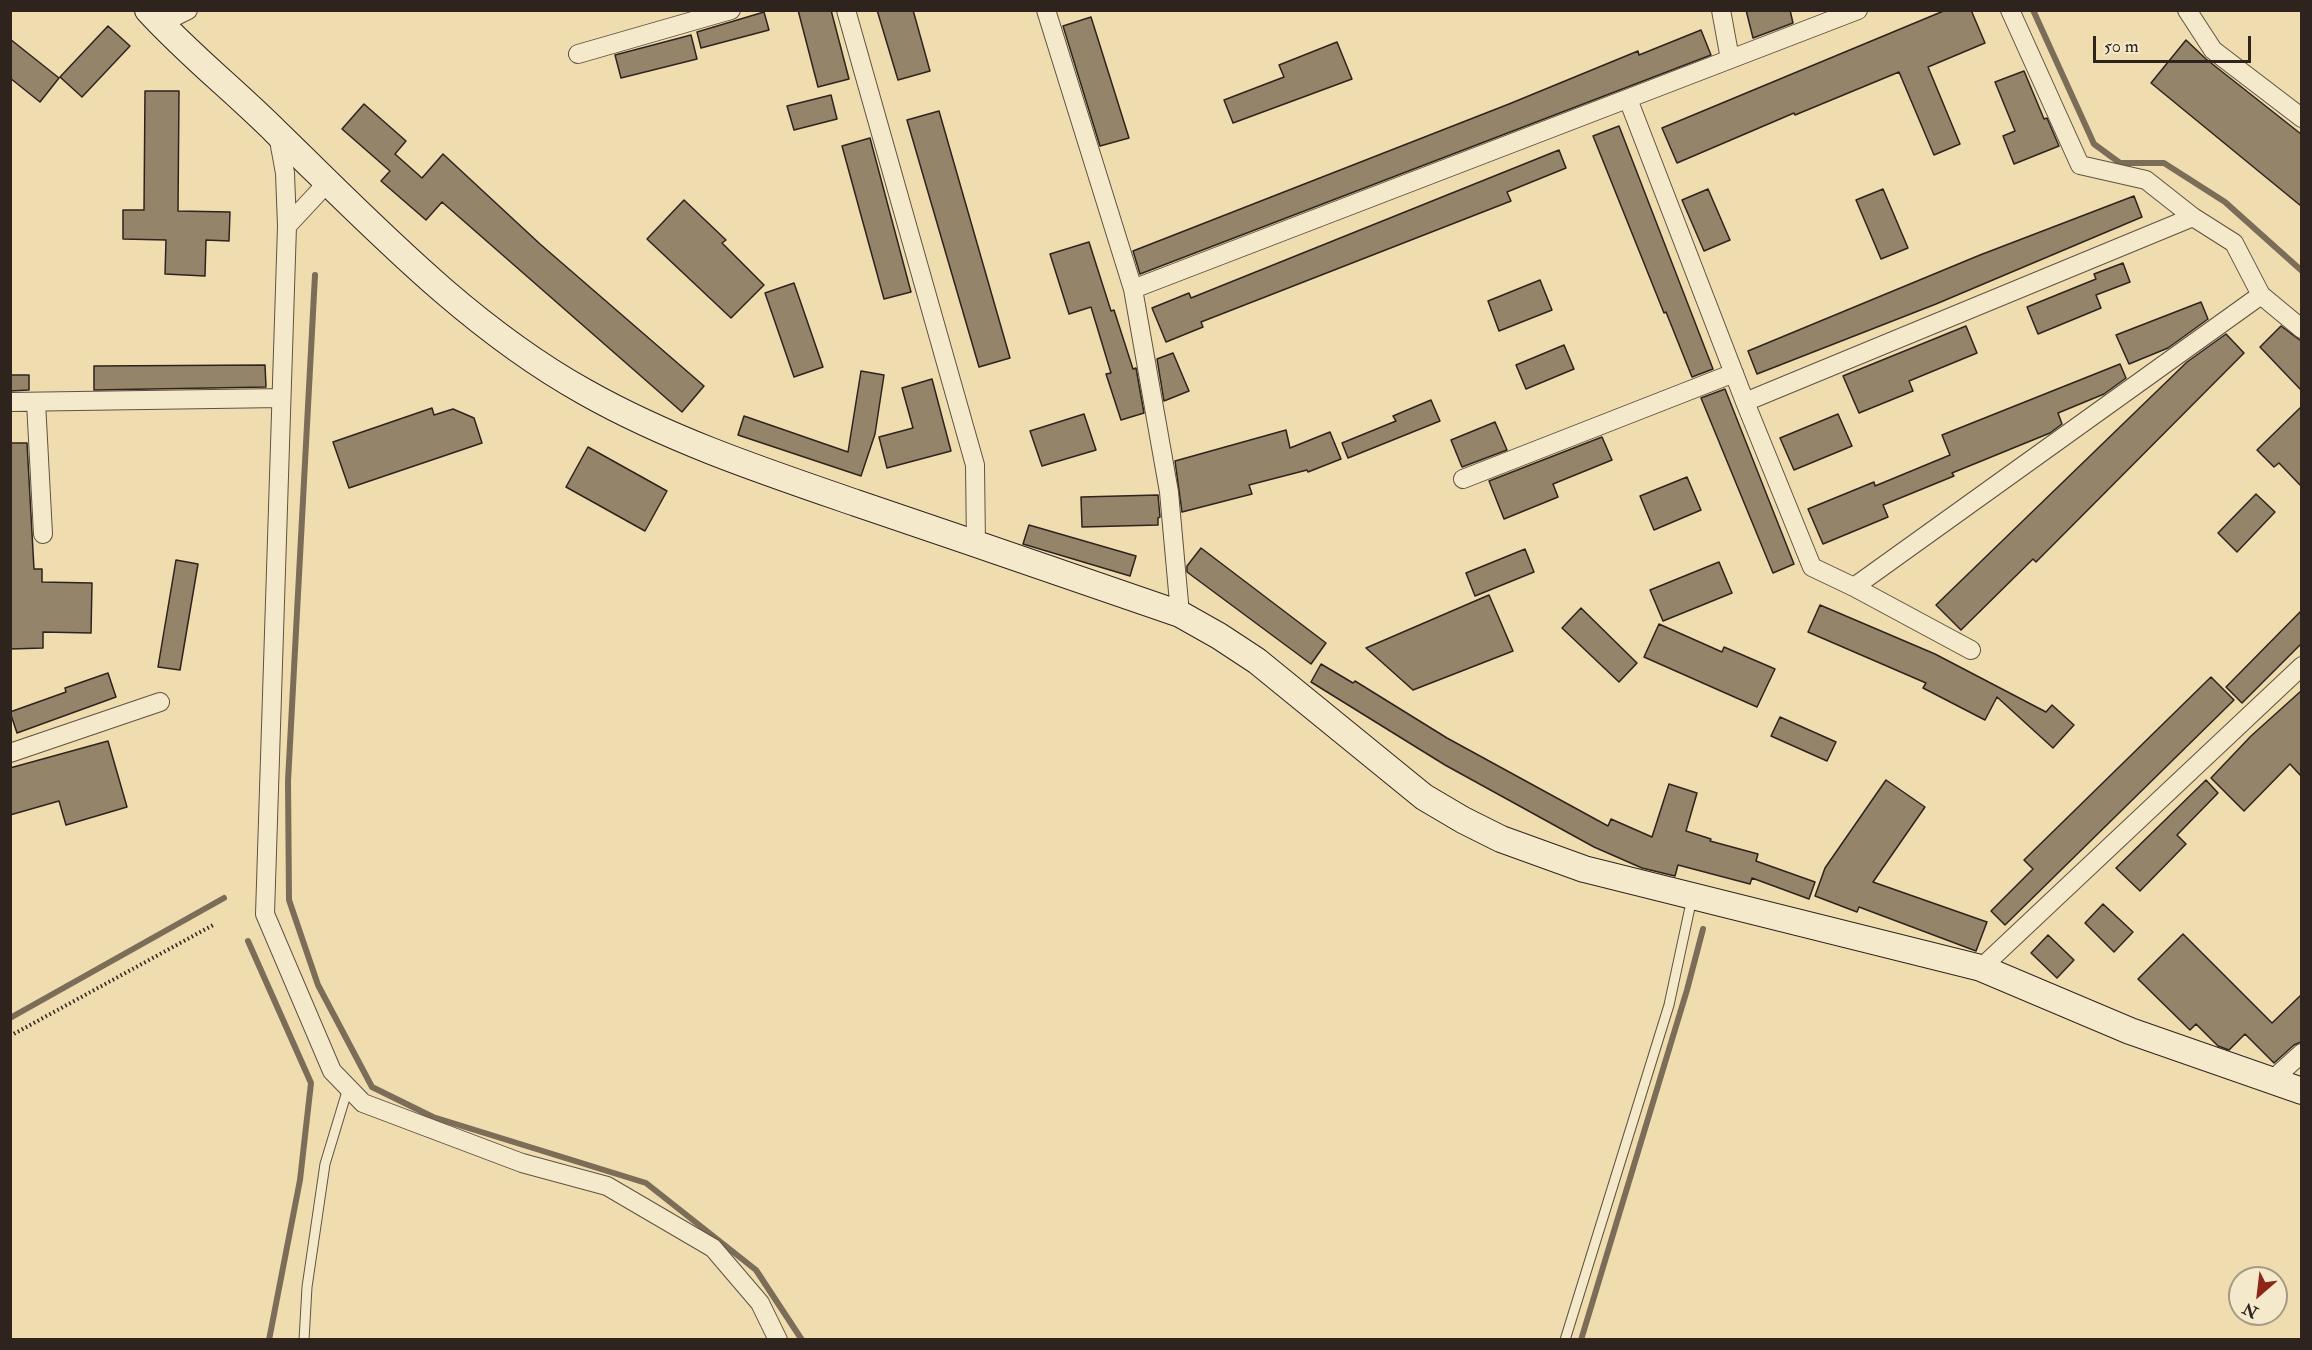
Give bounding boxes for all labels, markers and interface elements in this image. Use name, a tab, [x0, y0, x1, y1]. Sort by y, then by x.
scale bar	[2096, 24, 2254, 62]
text: 50 m	[2104, 35, 2139, 58]
north arrow	[2228, 1266, 2288, 1326]
text: N	[2239, 1298, 2262, 1322]

